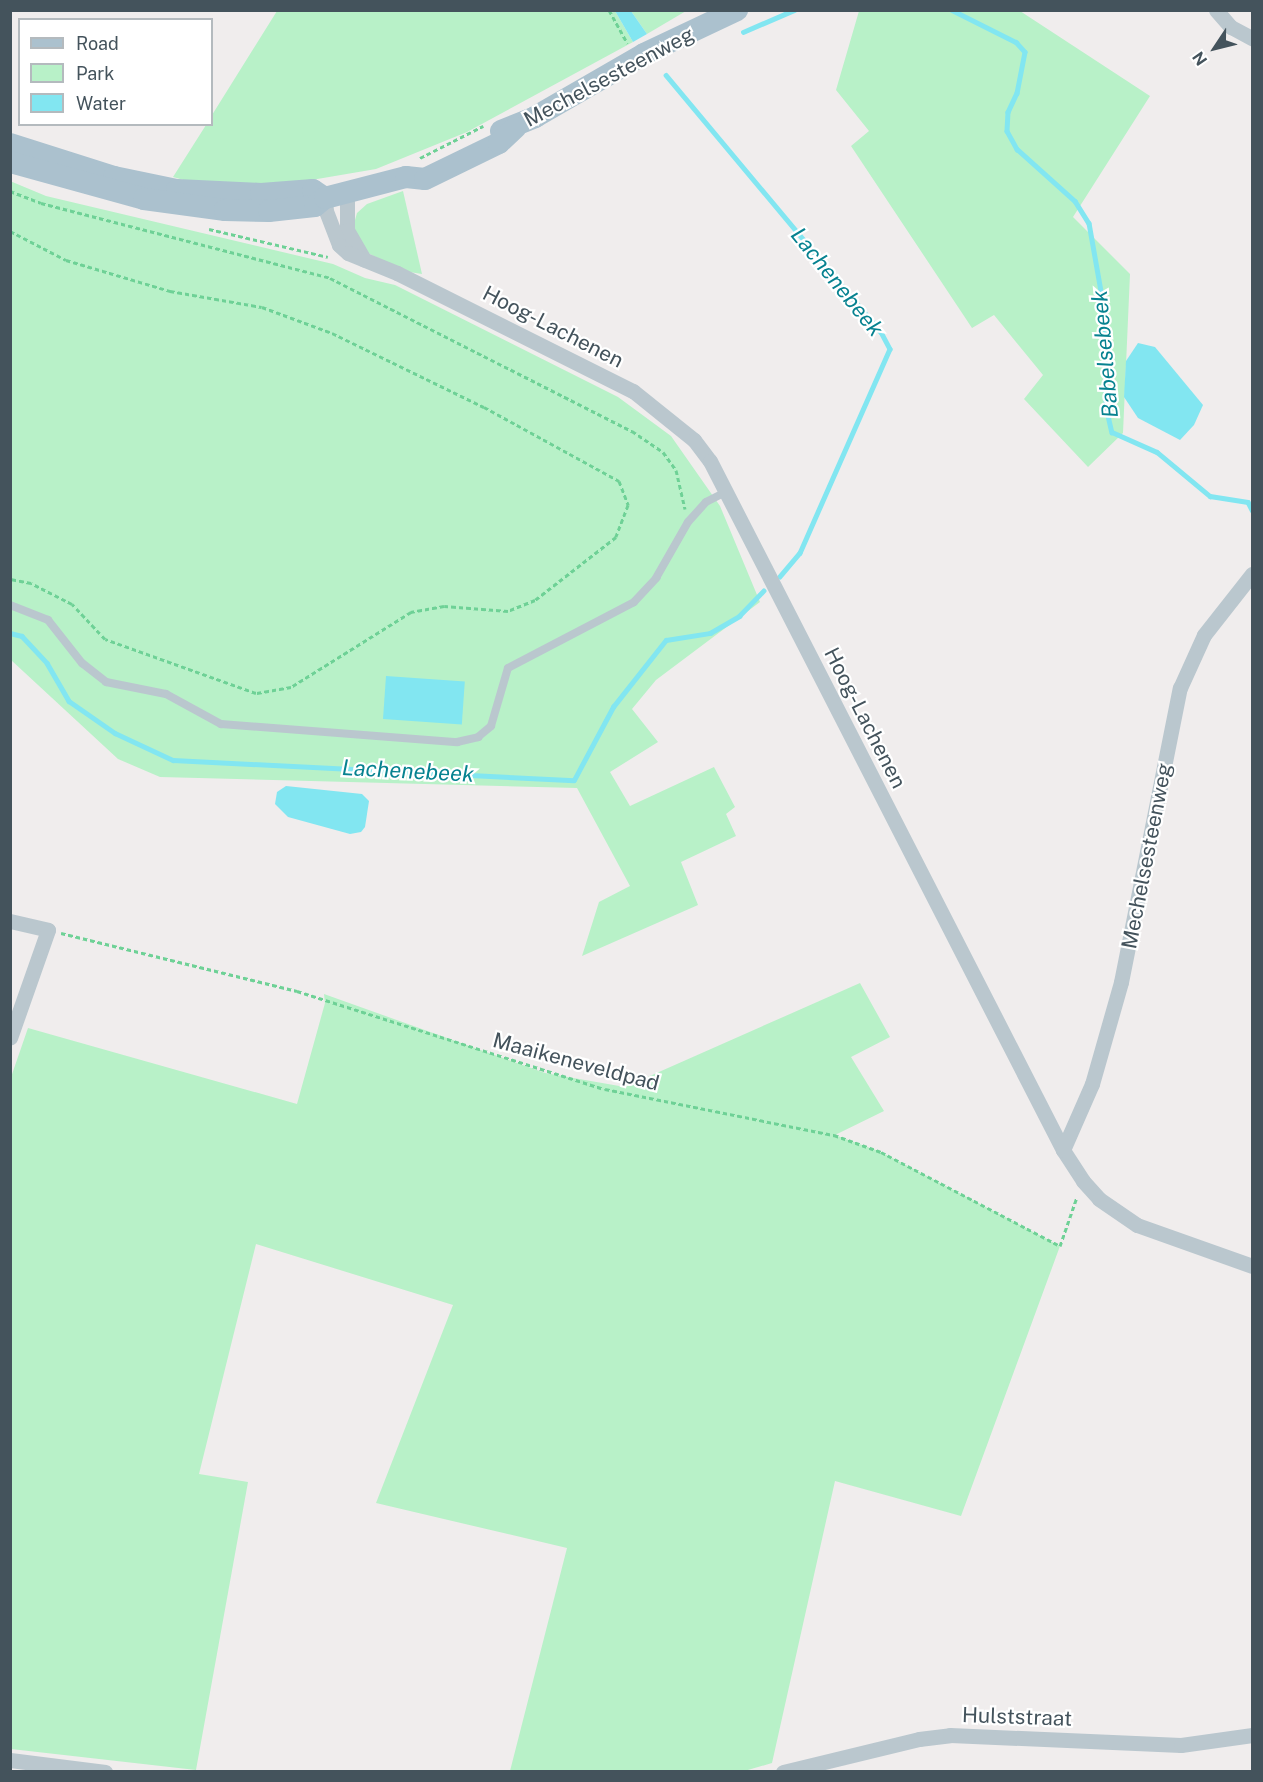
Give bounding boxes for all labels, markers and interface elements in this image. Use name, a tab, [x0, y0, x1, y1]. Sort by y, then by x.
legend	[18, 18, 213, 126]
north arrow	[1185, 18, 1245, 78]
street label: Mechelsesteenweg	[520, 22, 698, 132]
text: Road	[76, 33, 119, 54]
text: N	[1188, 48, 1211, 69]
text: Park	[76, 63, 114, 84]
text: Water	[76, 93, 126, 114]
water label: Lachenebeek	[785, 222, 889, 342]
street label: Hoog-Lachenen	[478, 281, 628, 373]
water label: Babelsebeek	[1086, 289, 1124, 419]
street label: Hoog-Lachenen	[819, 643, 911, 793]
water label: Lachenebeek	[341, 754, 475, 788]
street label: Mechelsesteenweg	[1117, 761, 1177, 951]
street label: Maaikeneveldpad	[490, 1028, 662, 1096]
street label: Hulststraat	[961, 1702, 1073, 1732]

